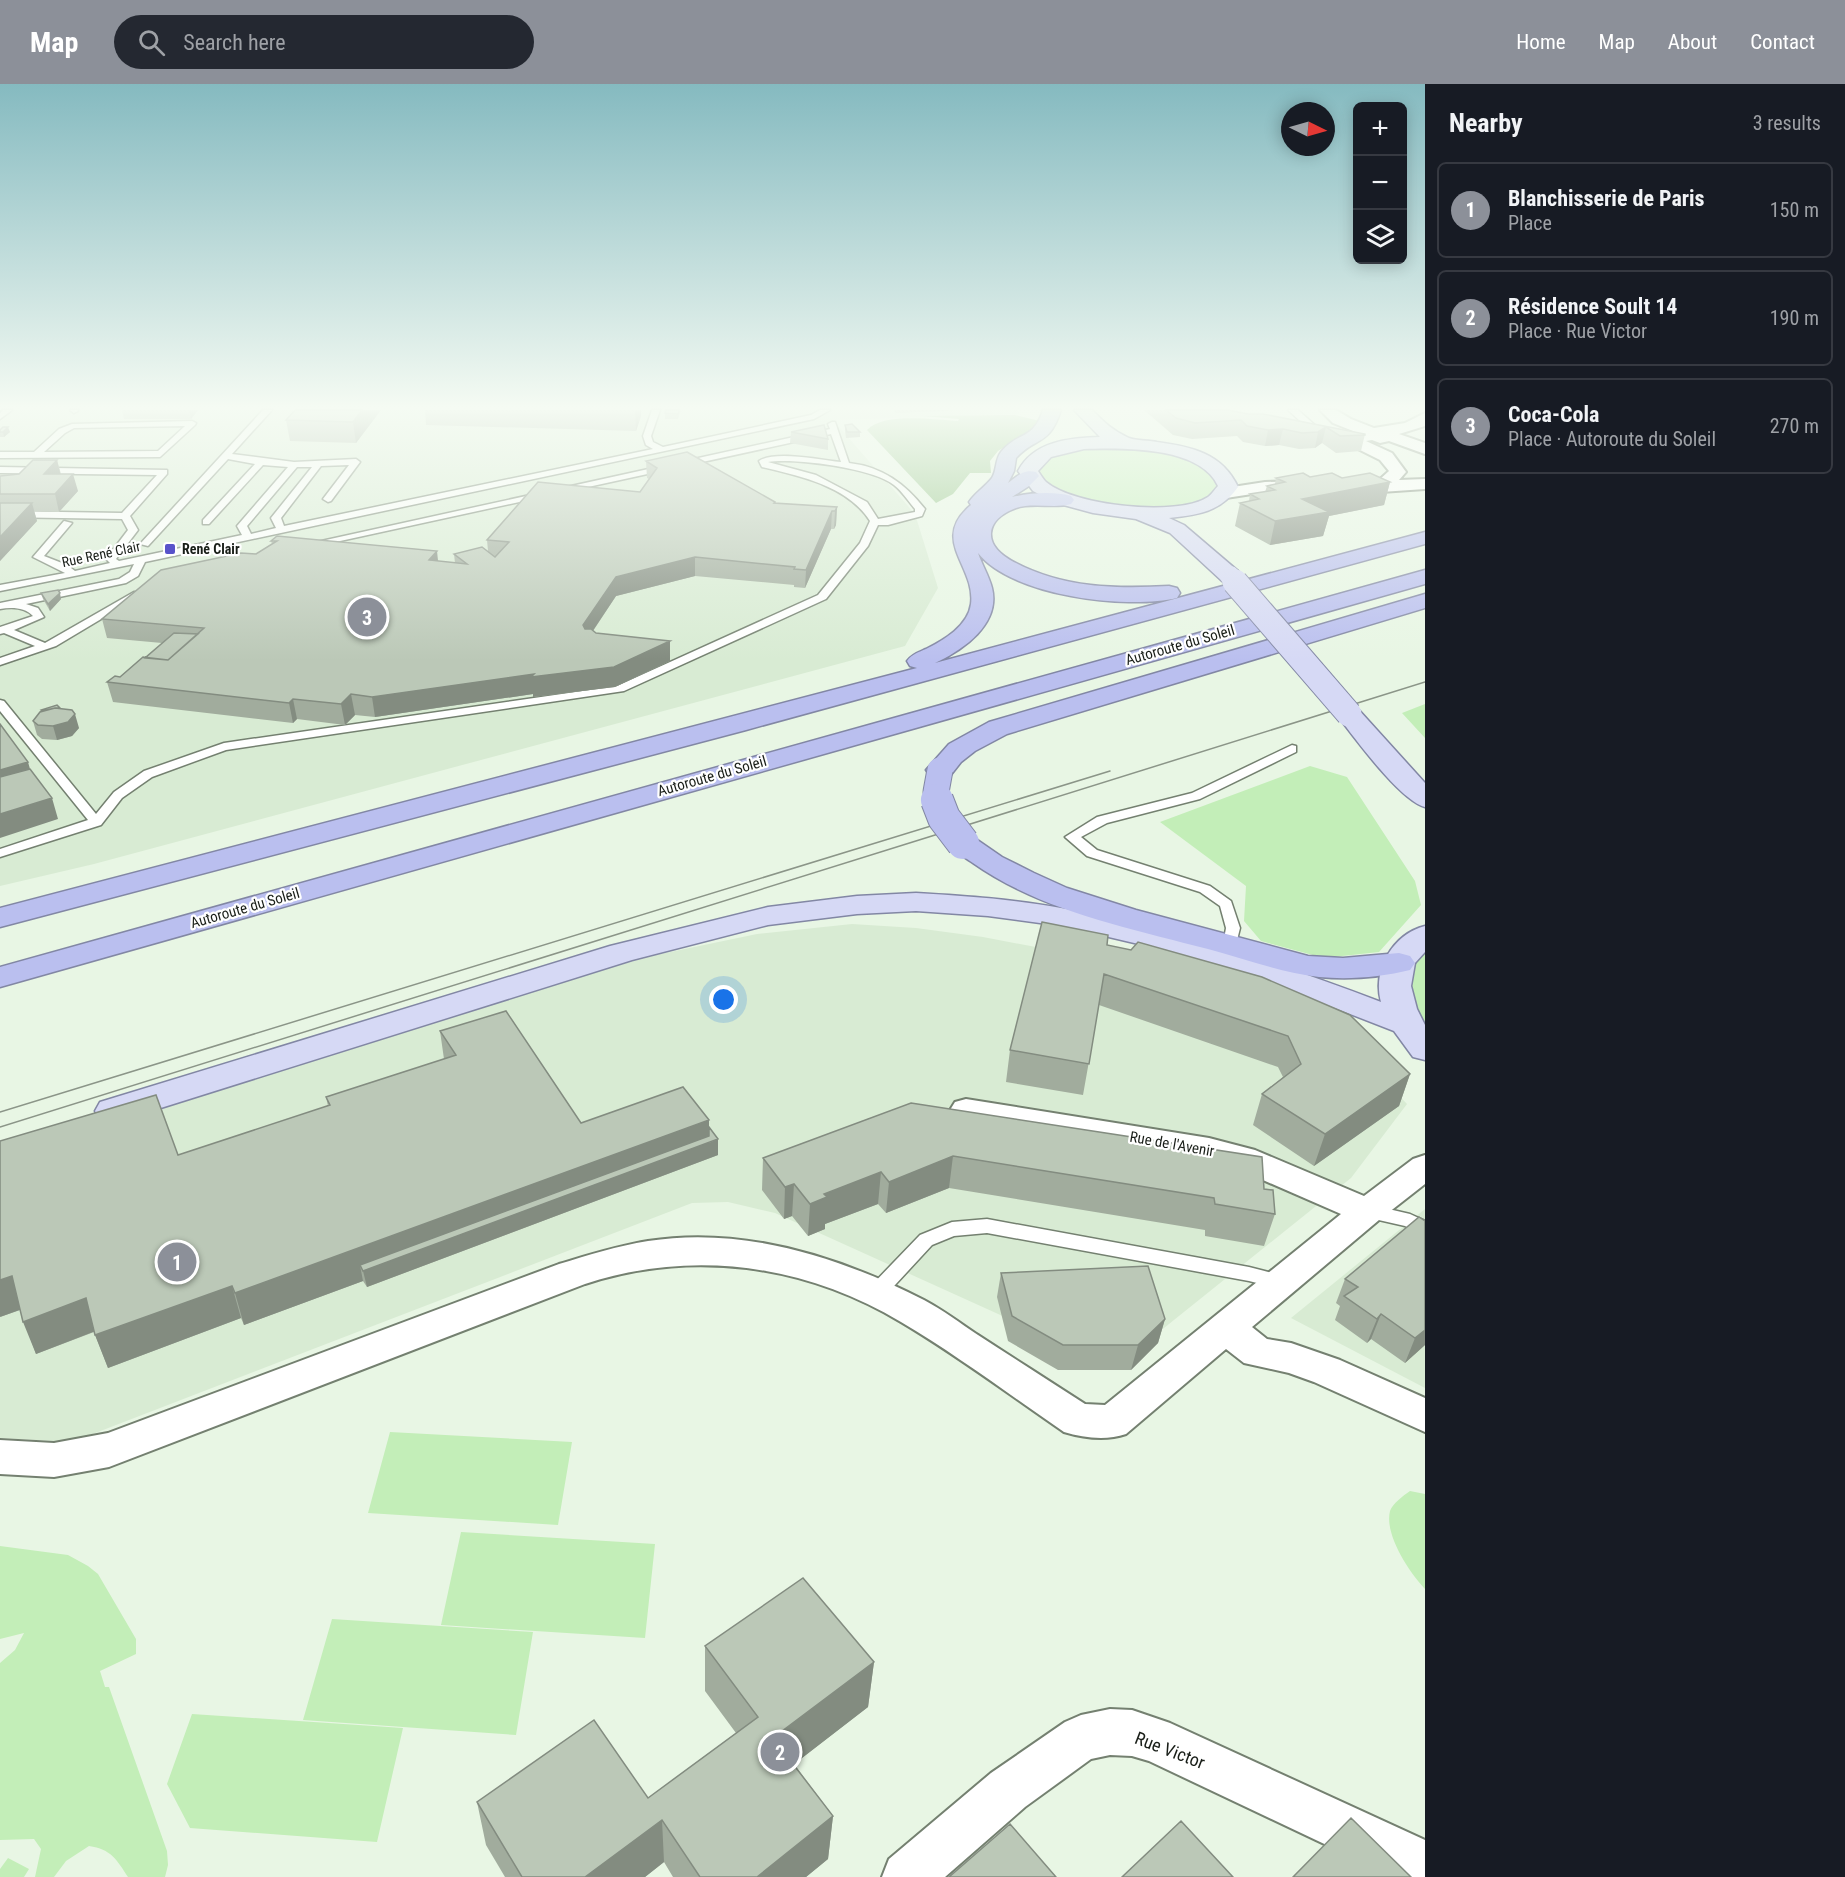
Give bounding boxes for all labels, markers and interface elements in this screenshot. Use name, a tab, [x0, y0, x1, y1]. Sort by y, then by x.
search box	[114, 15, 534, 69]
text: Map	[30, 26, 78, 59]
icon: search	[135, 26, 168, 59]
text: Search here	[183, 30, 286, 55]
text: Home	[1516, 30, 1566, 54]
text: Map	[1599, 30, 1635, 54]
text: About	[1668, 30, 1717, 54]
text: Contact	[1750, 30, 1815, 54]
north arrow	[1281, 102, 1335, 156]
map controls	[1353, 102, 1407, 264]
button: +	[1353, 102, 1407, 156]
text: Nearby	[1449, 108, 1523, 138]
text: 3 results	[1753, 111, 1821, 135]
button: −	[1353, 156, 1407, 210]
text: Blanchisserie de Paris	[1508, 186, 1705, 211]
text: 1	[1465, 198, 1476, 222]
text: 150 m	[1770, 198, 1819, 222]
button: layers	[1353, 210, 1407, 264]
text: Place	[1508, 211, 1552, 235]
text: Résidence Soult 14	[1508, 294, 1677, 319]
text: 2	[1465, 306, 1476, 330]
text: 190 m	[1770, 306, 1819, 330]
text: Place · Rue Victor	[1508, 319, 1647, 343]
text: Coca-Cola	[1508, 402, 1599, 427]
text: 3	[1465, 414, 1476, 438]
text: 270 m	[1770, 414, 1819, 438]
text: Place · Autoroute du Soleil	[1508, 427, 1716, 451]
street label: Rue René Clair	[60, 538, 142, 570]
place label: René Clair	[182, 541, 240, 557]
marker: René Clair	[163, 542, 177, 556]
pin: 3	[348, 594, 386, 640]
street label: Autoroute du Soleil	[1123, 621, 1237, 669]
street label: Autoroute du Soleil	[655, 752, 769, 800]
street label: Autoroute du Soleil	[188, 884, 302, 932]
your location	[709, 985, 738, 1014]
street label: Rue de l'Avenir	[1128, 1128, 1216, 1160]
pin: 1	[158, 1240, 196, 1284]
street label: Rue Victor	[1132, 1727, 1208, 1773]
pin: 2	[760, 1730, 800, 1774]

